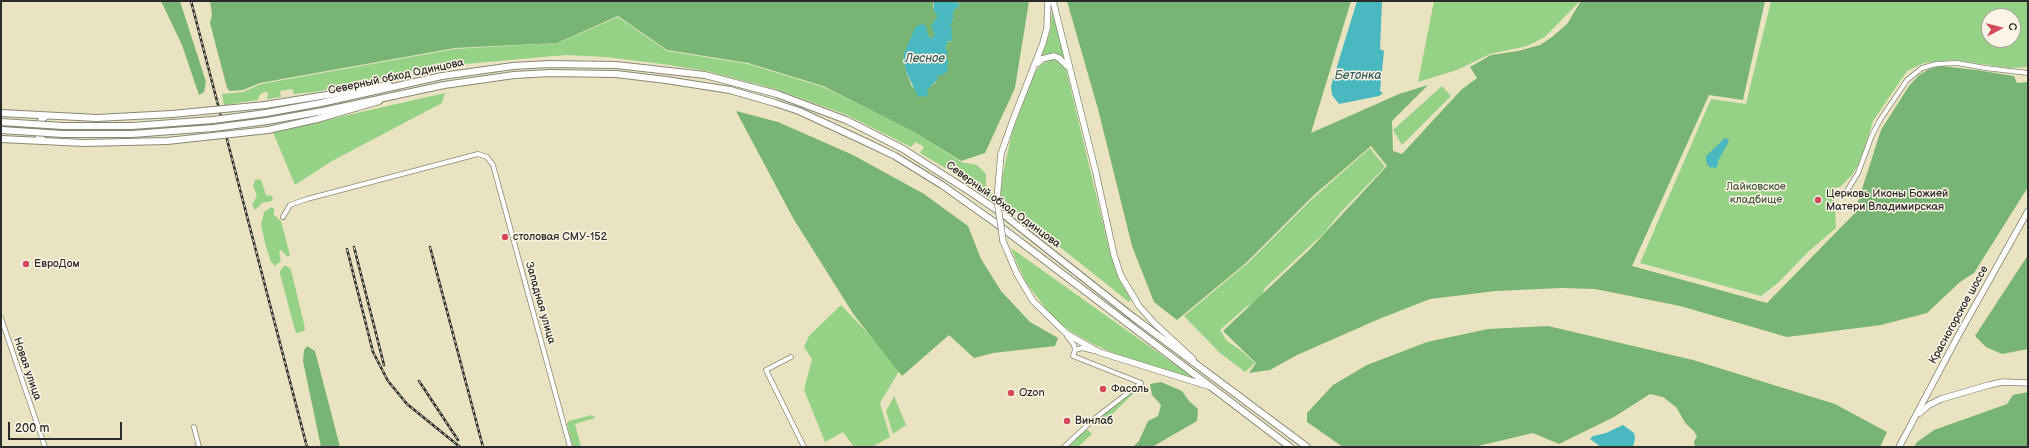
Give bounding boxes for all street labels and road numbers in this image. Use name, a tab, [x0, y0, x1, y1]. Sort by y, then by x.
street label: Северный обход Одинцова	[327, 56, 465, 98]
street label: Северный обход Одинцова	[943, 159, 1063, 251]
street label: Западная улица	[522, 260, 558, 346]
street label: Красногорское шоссе	[1927, 264, 1991, 366]
street label: Новая улица	[10, 336, 44, 402]

